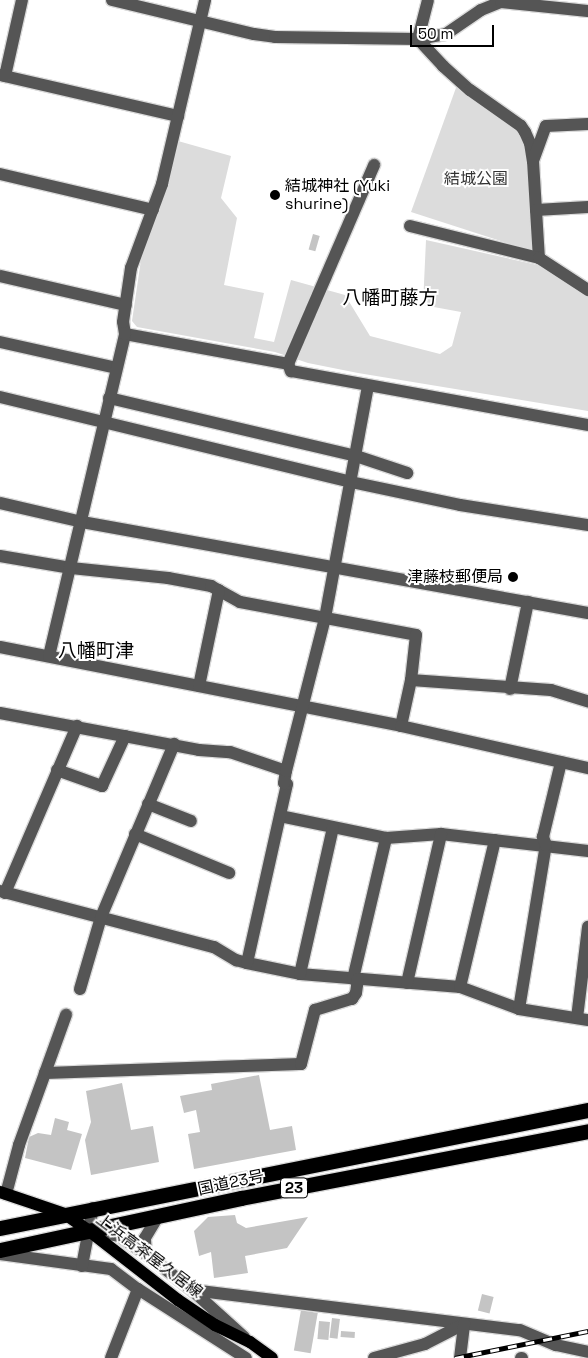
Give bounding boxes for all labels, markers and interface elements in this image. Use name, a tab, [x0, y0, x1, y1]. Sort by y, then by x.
scale bar	[413, 15, 497, 47]
text: 50 m	[418, 24, 453, 43]
park label: 結城公園	[444, 169, 508, 189]
place label: 結城神社 (Yuki shurine)	[285, 176, 390, 214]
marker: 結城神社 (Yuki shurine)	[269, 189, 281, 201]
district label: 八幡町藤方	[343, 287, 437, 309]
place label: 津藤枝郵便局	[407, 567, 503, 587]
marker: 津藤枝郵便局	[507, 571, 519, 583]
district label: 八幡町津	[58, 640, 134, 662]
street label: 国道23号	[196, 1167, 266, 1199]
road number: 23	[279, 1176, 309, 1200]
street label: 上浜高茶屋久居線	[92, 1210, 206, 1302]

